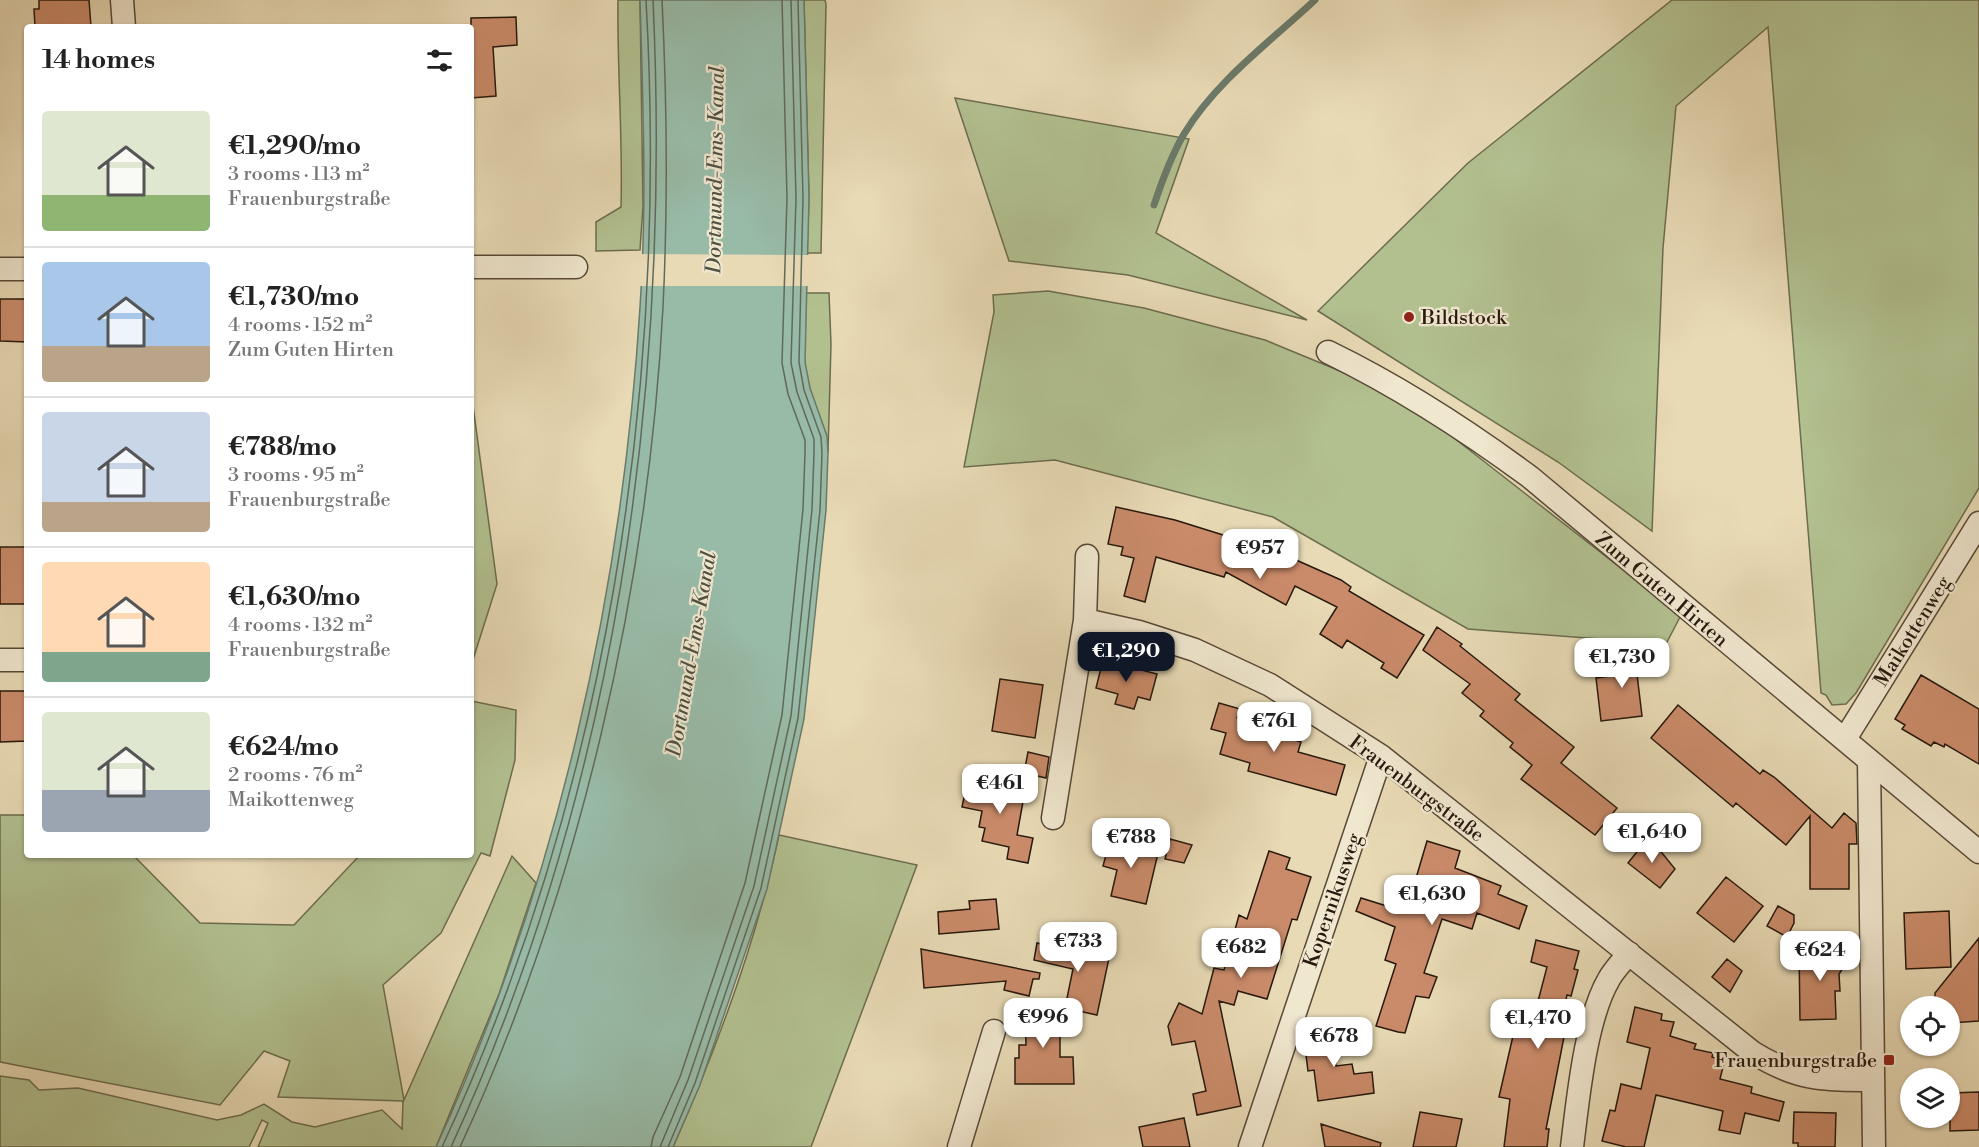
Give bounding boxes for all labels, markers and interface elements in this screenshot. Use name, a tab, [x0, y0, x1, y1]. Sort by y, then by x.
text: 14 homes	[42, 44, 155, 76]
icon: filters	[423, 44, 456, 77]
water label: Dortmund-Ems-Kanal	[701, 66, 731, 275]
text: €1,290/mo	[228, 130, 361, 162]
icon: home	[90, 135, 162, 207]
text: 3 rooms · 113 m²	[228, 162, 369, 187]
text: Frauenburgstraße	[228, 187, 391, 212]
text: €1,730/mo	[228, 281, 359, 313]
icon: home	[90, 286, 162, 358]
place label: Bildstock	[1420, 306, 1508, 331]
marker: Bildstock	[1402, 310, 1416, 324]
text: 4 rooms · 152 m²	[228, 313, 372, 338]
text: Zum Guten Hirten	[228, 338, 394, 363]
text: €788/mo	[228, 431, 337, 463]
icon: home	[90, 436, 162, 508]
text: 3 rooms · 95 m²	[228, 463, 364, 488]
text: Frauenburgstraße	[228, 488, 391, 513]
street label: Zum Guten Hirten	[1589, 527, 1733, 653]
pin: €957	[1224, 529, 1296, 580]
text: €957	[1235, 536, 1285, 561]
water label: Dortmund-Ems-Kanal	[661, 549, 723, 760]
street label: Maikottenweg	[1869, 571, 1958, 692]
text: €1,630/mo	[228, 581, 361, 613]
icon: home	[90, 586, 162, 658]
text: 4 rooms · 132 m²	[228, 613, 372, 638]
pin: €1,290	[1077, 632, 1175, 683]
text: Frauenburgstraße	[228, 638, 391, 663]
pin: €1,730	[1573, 638, 1671, 689]
text: €1,290	[1092, 639, 1160, 664]
text: €1,730	[1588, 645, 1656, 670]
pin: €761	[1238, 702, 1310, 753]
text: €761	[1251, 709, 1297, 734]
street label: Frauenburgstraße	[1344, 730, 1489, 848]
text: €624/mo	[228, 731, 339, 763]
icon: home	[90, 736, 162, 808]
text: 2 rooms · 76 m²	[228, 763, 362, 788]
pin: €461	[964, 764, 1036, 815]
text: €461	[976, 771, 1024, 796]
text: Maikottenweg	[228, 788, 354, 813]
pin: €1,640	[1603, 813, 1701, 864]
pin: €788	[1095, 818, 1167, 869]
text: €1,640	[1617, 820, 1687, 845]
text: €788	[1106, 825, 1156, 850]
street label: Kopernikusweg	[1299, 829, 1368, 971]
pin: €1,630	[1383, 875, 1481, 926]
text: €1,630	[1398, 882, 1466, 907]
pin: €733	[1042, 922, 1114, 973]
pin: €682	[1205, 928, 1277, 979]
text: €733	[1054, 929, 1102, 954]
pin: €624	[1784, 931, 1856, 982]
text: €682	[1216, 935, 1266, 960]
text: €624	[1794, 938, 1846, 963]
map controls	[1900, 996, 1960, 1128]
button: locate	[1900, 996, 1960, 1056]
pin: €996	[1007, 998, 1079, 1049]
pin: €1,470	[1489, 999, 1587, 1050]
text: €996	[1018, 1005, 1068, 1030]
text: €1,470	[1504, 1006, 1572, 1031]
pin: €678	[1298, 1017, 1370, 1068]
text: €678	[1310, 1024, 1358, 1049]
place label: Frauenburgstraße	[1714, 1049, 1877, 1074]
marker: Frauenburgstraße	[1882, 1053, 1896, 1067]
button: layers	[1900, 1068, 1960, 1128]

